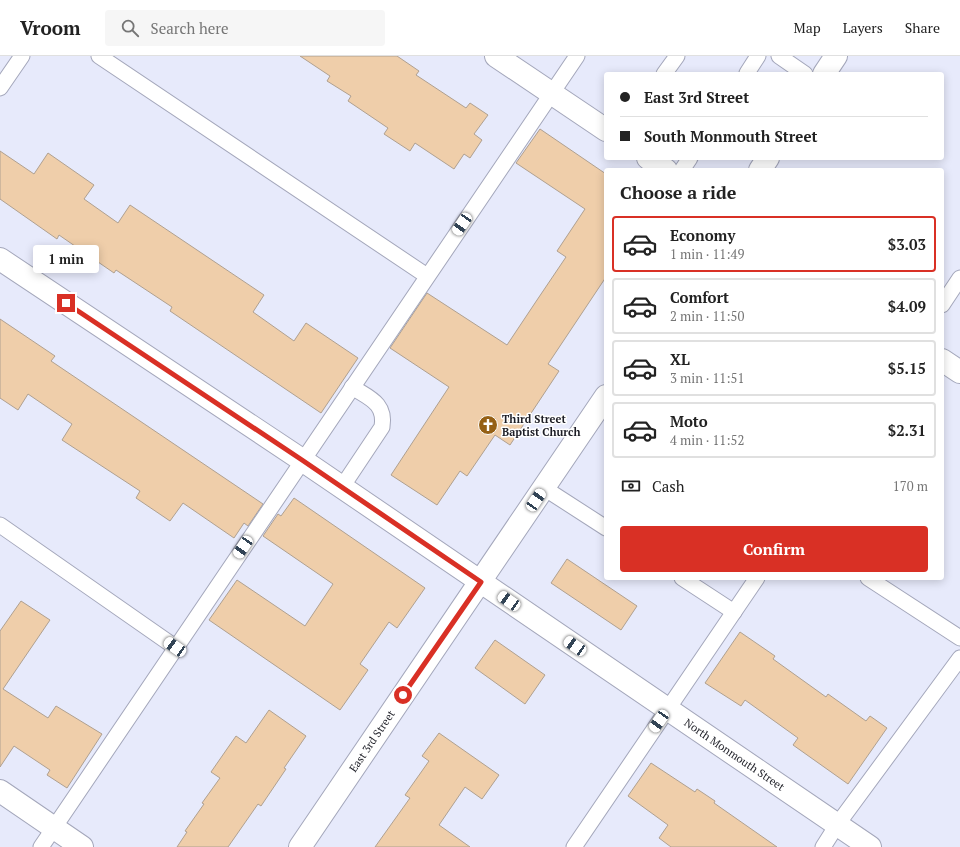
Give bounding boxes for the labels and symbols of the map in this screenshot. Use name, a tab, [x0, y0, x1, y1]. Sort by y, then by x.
car	[450, 211, 474, 237]
callout: 1 min	[33, 245, 99, 273]
route end	[57, 294, 75, 312]
place label: Third Street Baptist Church	[502, 412, 580, 439]
church icon: Third Street Baptist Church	[477, 414, 499, 436]
car	[524, 487, 548, 513]
car	[231, 534, 255, 560]
car	[496, 589, 522, 613]
car	[562, 634, 588, 658]
car	[162, 635, 188, 659]
route start	[394, 686, 412, 704]
street label: East 3rd Street	[346, 707, 398, 775]
car	[647, 708, 671, 734]
street label: North Monmouth Street	[682, 715, 787, 794]

